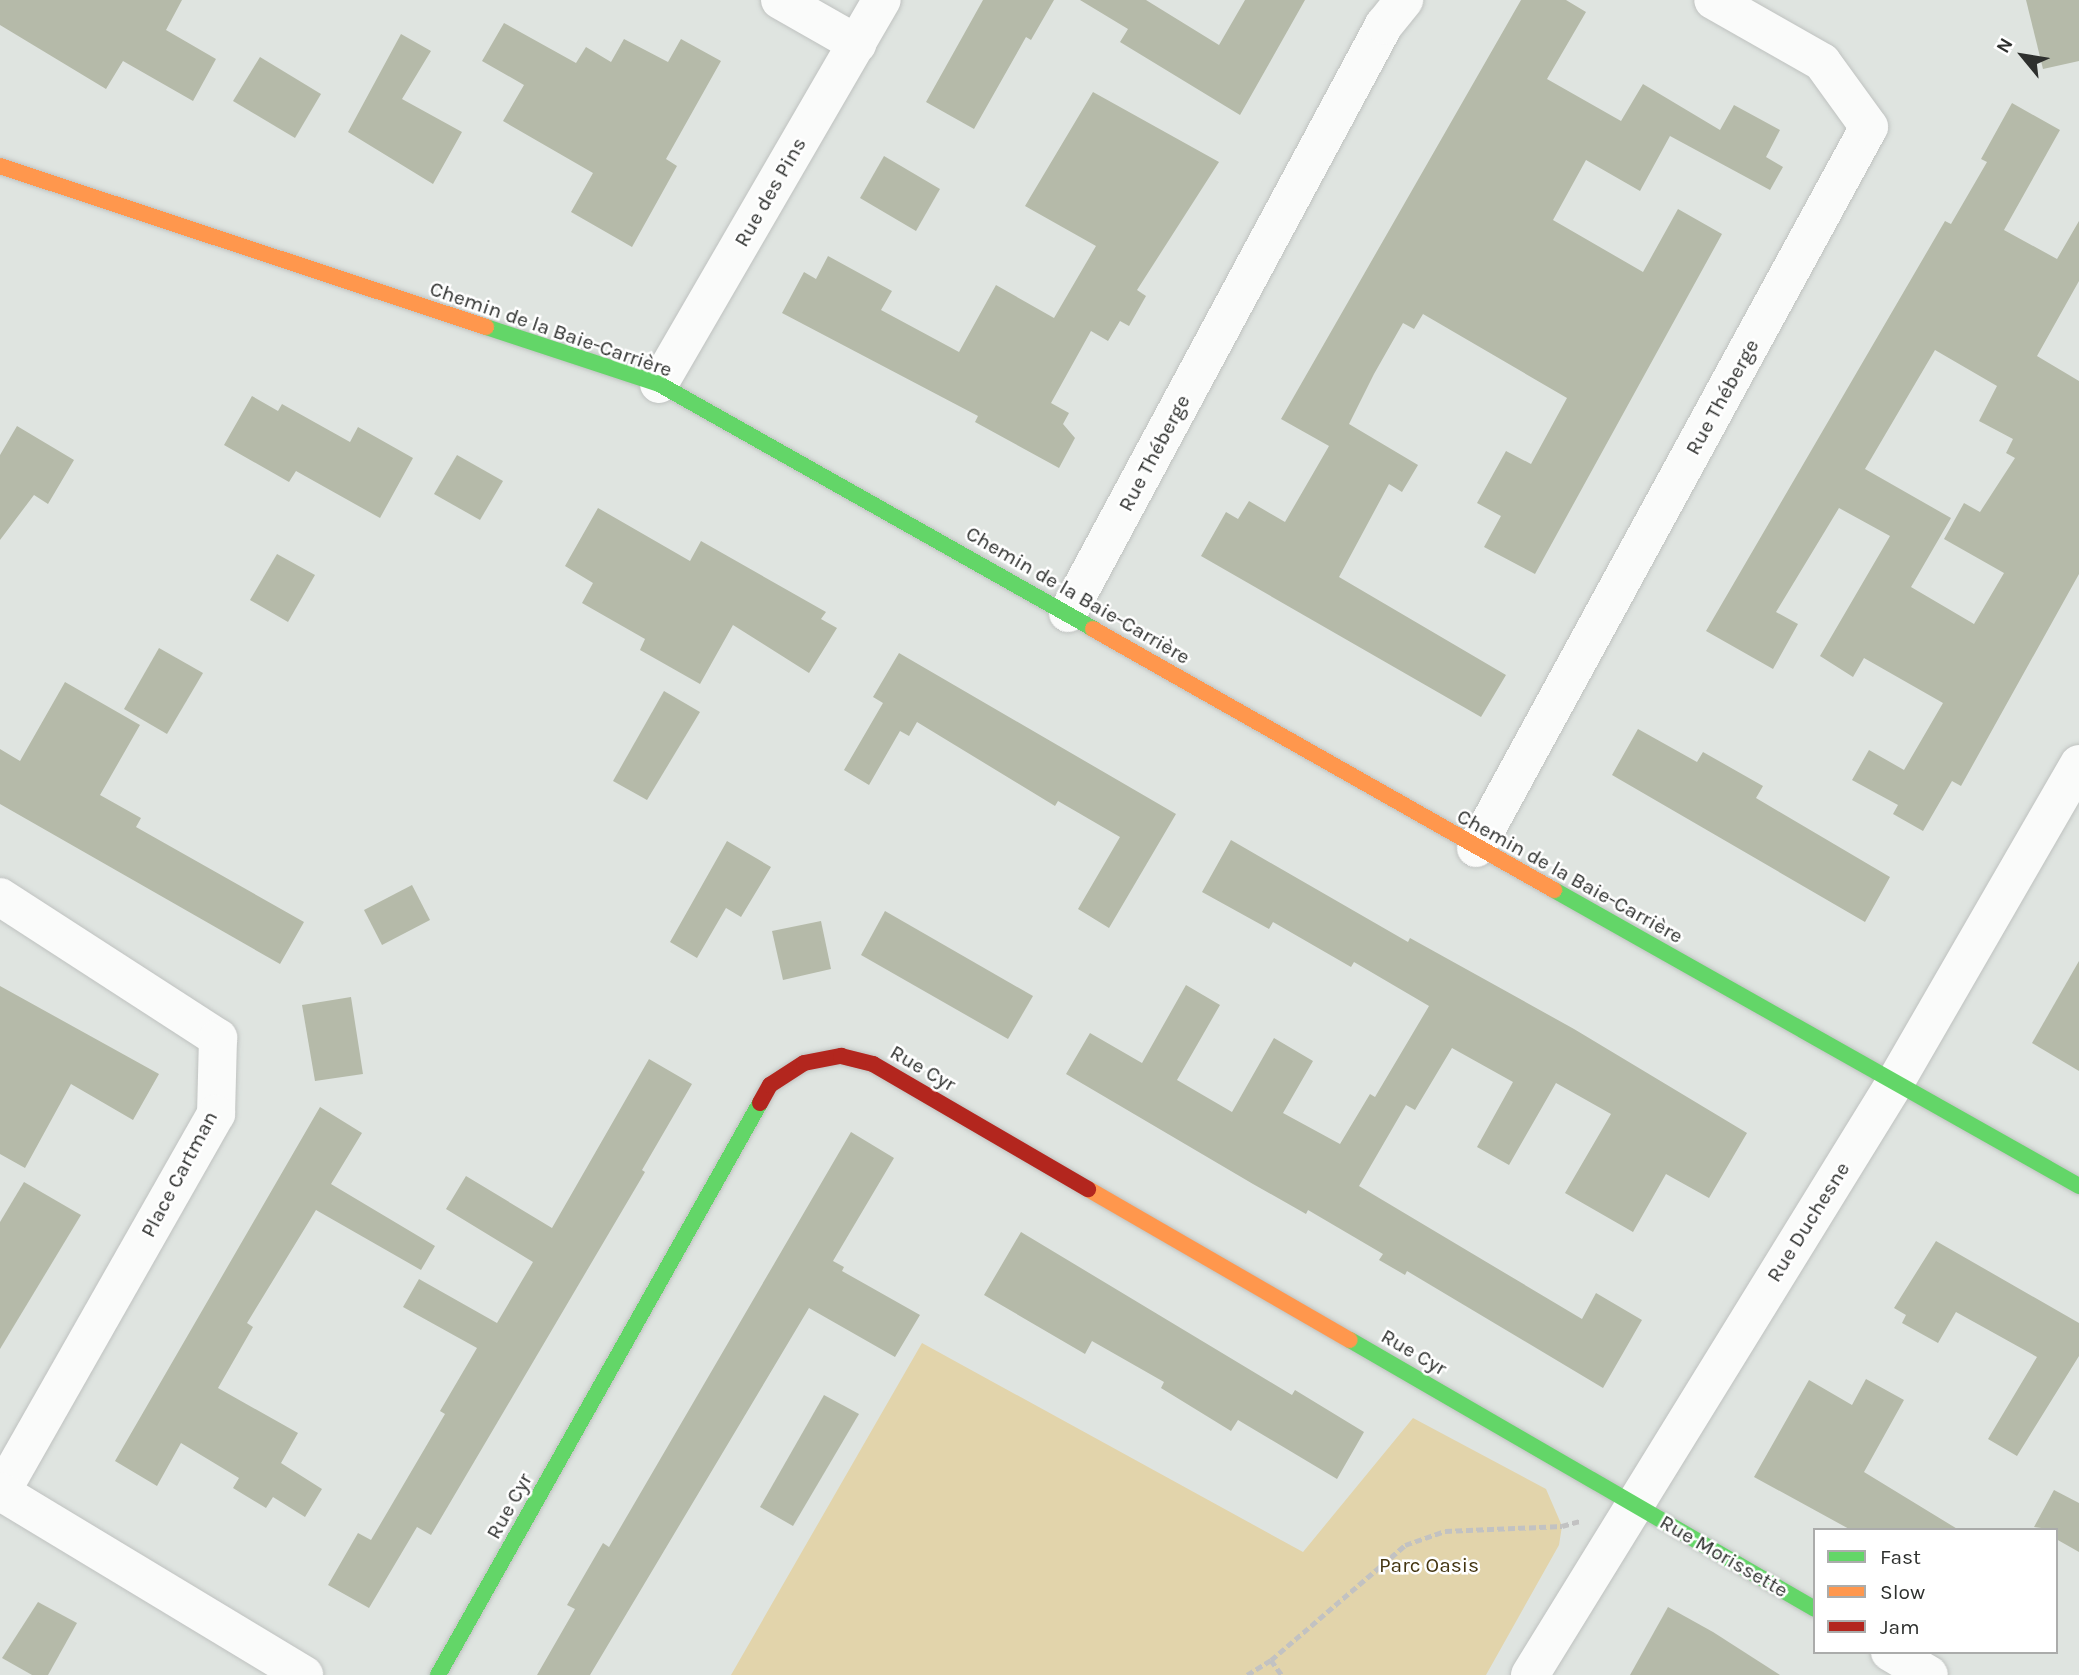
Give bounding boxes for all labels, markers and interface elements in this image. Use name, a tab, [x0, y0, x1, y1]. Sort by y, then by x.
north arrow	[1988, 21, 2058, 91]
text: N	[1992, 34, 2018, 57]
street label: Rue des Pins	[729, 133, 811, 251]
street label: Chemin de la Baie-Carrière	[427, 276, 675, 382]
street label: Rue Théberge	[1680, 335, 1764, 459]
street label: Rue Théberge	[1113, 390, 1195, 516]
street label: Chemin de la Baie-Carrière	[961, 520, 1195, 670]
street label: Chemin de la Baie-Carrière	[1453, 803, 1687, 949]
street label: Rue Cyr	[886, 1039, 960, 1097]
street label: Place Cartman	[135, 1107, 223, 1241]
street label: Rue Duchesne	[1761, 1157, 1855, 1287]
street label: Rue Cyr	[1377, 1323, 1451, 1381]
street label: Rue Cyr	[481, 1469, 537, 1543]
street label: Rue Morissette	[1655, 1509, 1793, 1603]
legend	[1813, 1528, 2058, 1654]
text: Fast	[1880, 1545, 1921, 1569]
park label: Parc Oasis	[1379, 1552, 1479, 1578]
text: Slow	[1880, 1580, 1925, 1604]
text: Jam	[1880, 1615, 1920, 1639]

